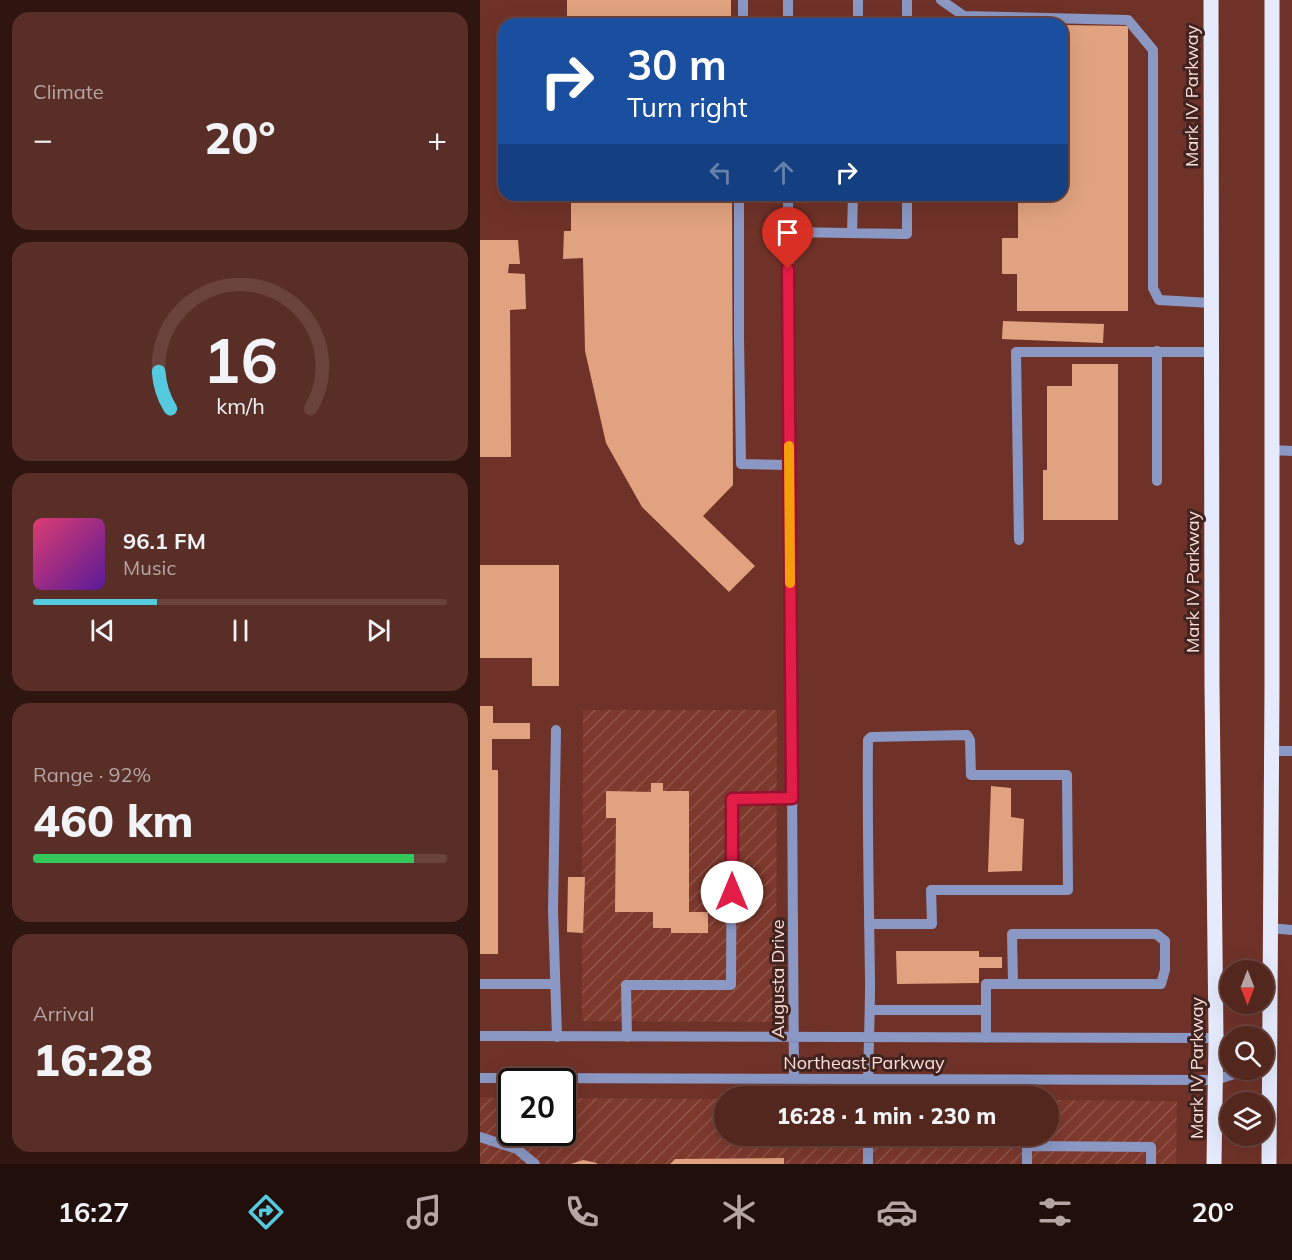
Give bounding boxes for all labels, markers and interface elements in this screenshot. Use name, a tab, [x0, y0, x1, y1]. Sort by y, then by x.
street label: Mark IV Parkway	[1180, 25, 1203, 167]
text: 30 m	[627, 38, 727, 91]
icon: right	[528, 42, 606, 120]
text: Climate	[33, 79, 104, 104]
text: Turn right	[627, 90, 747, 124]
text: 20°	[204, 109, 276, 165]
text: −	[33, 118, 53, 159]
text: +	[427, 118, 447, 159]
icon: left	[704, 156, 737, 189]
icon: ahead	[767, 156, 800, 189]
icon: right	[830, 156, 863, 189]
pin	[762, 207, 813, 269]
icon: arrive	[771, 216, 804, 249]
text: 16	[203, 320, 277, 399]
text: km/h	[216, 392, 264, 419]
street label: Mark IV Parkway	[1181, 511, 1204, 653]
text: 96.1 FM	[123, 527, 206, 555]
text: Music	[123, 555, 176, 580]
icon: previous	[86, 614, 119, 647]
icon: pause	[224, 614, 257, 647]
icon: next	[362, 614, 395, 647]
text: Range · 92%	[33, 762, 151, 787]
text: 460 km	[33, 792, 194, 848]
position arrow	[700, 860, 764, 924]
street label: Augusta Drive	[766, 920, 789, 1038]
north arrow	[1220, 960, 1274, 1014]
map controls	[1220, 960, 1274, 1146]
street label: Mark IV Parkway	[1185, 997, 1208, 1139]
text: Arrival	[33, 1001, 94, 1026]
button: search	[1220, 1026, 1274, 1080]
text: 16:28	[33, 1031, 153, 1087]
street label: Northeast Parkway	[783, 1051, 945, 1074]
speed limit sign: 20	[498, 1068, 576, 1146]
button: layers	[1220, 1092, 1274, 1146]
text: 16:28 · 1 min · 230 m	[777, 1102, 996, 1130]
icon: directions	[245, 1191, 287, 1233]
icon: music	[403, 1191, 445, 1233]
icon: phone	[561, 1191, 603, 1233]
icon: climate	[718, 1191, 760, 1233]
icon: car	[876, 1191, 918, 1233]
icon: filters	[1034, 1191, 1076, 1233]
text: 16:27	[58, 1195, 129, 1229]
text: 20°	[1191, 1195, 1234, 1229]

